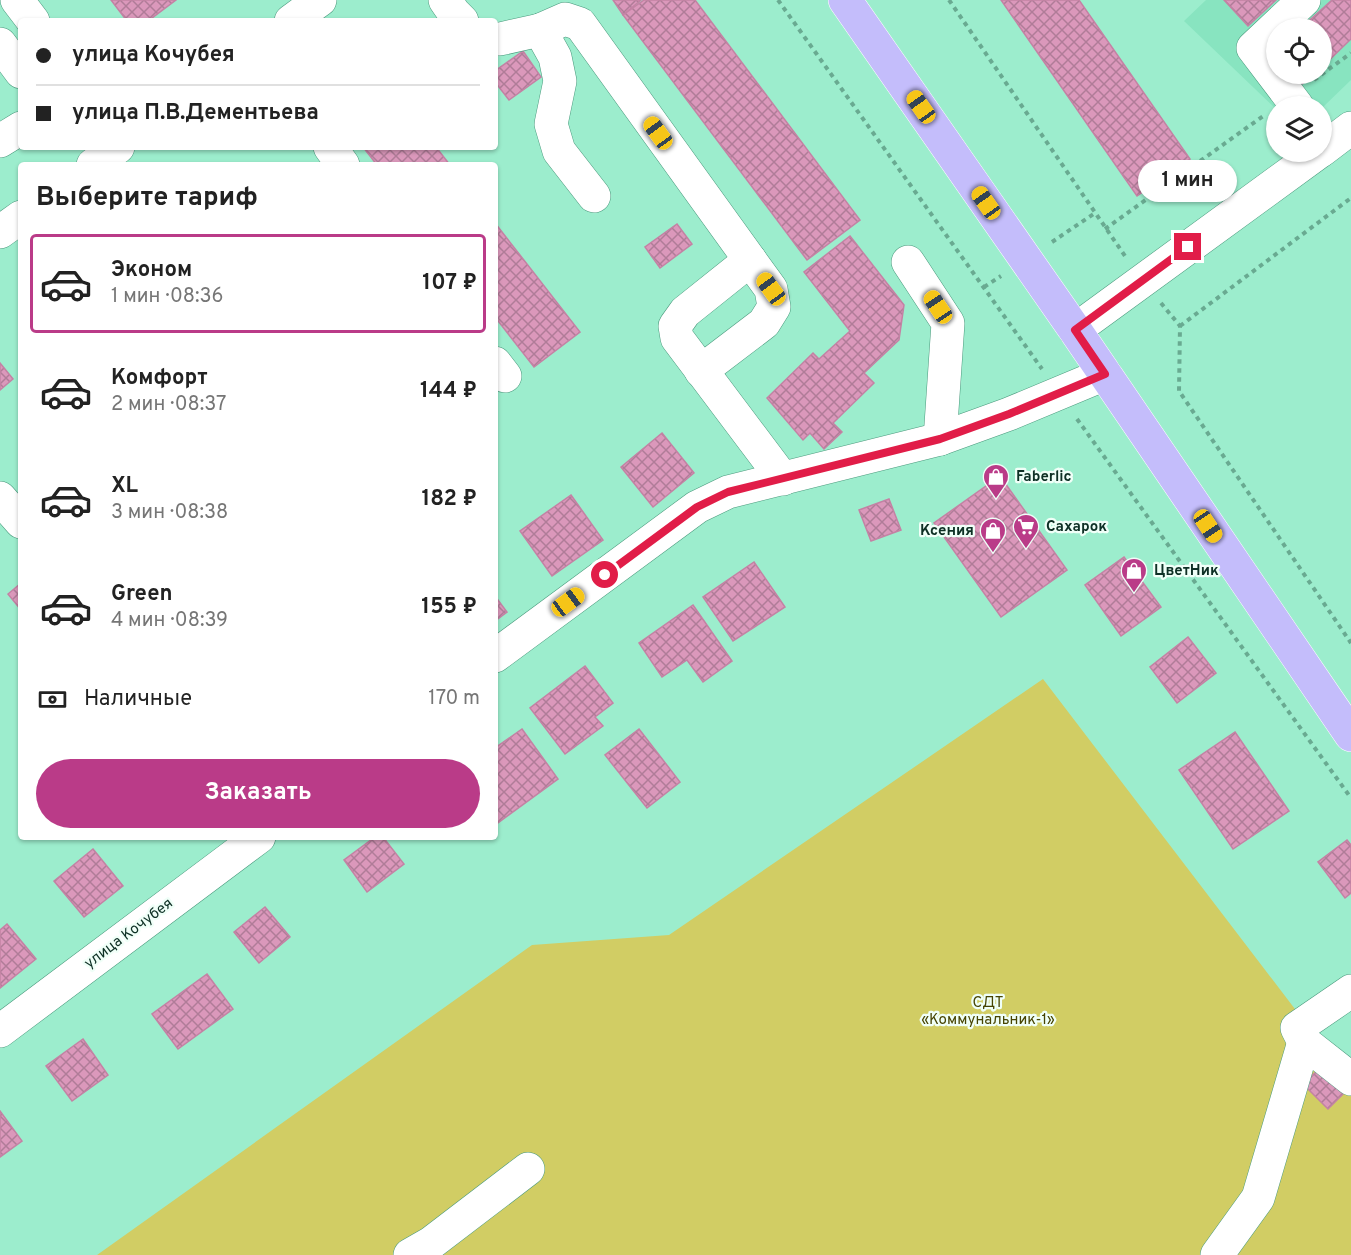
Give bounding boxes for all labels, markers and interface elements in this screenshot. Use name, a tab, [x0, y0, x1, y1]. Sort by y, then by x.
map controls	[1266, 18, 1332, 162]
button: locate	[1266, 18, 1332, 84]
text: улица Кочубея	[72, 42, 235, 69]
car	[903, 87, 939, 127]
button: layers	[1266, 96, 1332, 162]
text: улица П.В.Дементьева	[72, 100, 319, 127]
car	[640, 113, 676, 153]
callout: 1 мин	[1138, 160, 1238, 202]
text: 1 мин	[1162, 168, 1213, 194]
text: Выберите тариф	[36, 181, 258, 215]
car	[968, 183, 1004, 223]
route end	[1174, 233, 1201, 260]
icon: car	[39, 257, 93, 311]
text: Эконом	[111, 257, 192, 284]
car	[753, 269, 789, 309]
text: 107 ₽	[422, 270, 477, 297]
text: 1 мин · 08:36	[111, 284, 223, 310]
car	[920, 287, 956, 327]
icon: car	[39, 365, 93, 419]
text: Комфорт	[111, 365, 208, 392]
text: 144 ₽	[420, 378, 477, 405]
text: 2 мин · 08:37	[111, 392, 227, 418]
shop icon: Faberlic	[981, 462, 1011, 500]
place label: Faberlic	[1016, 468, 1072, 487]
icon: car	[39, 473, 93, 527]
text: XL	[111, 473, 138, 500]
text: 182 ₽	[421, 486, 477, 513]
text: 3 мин · 08:38	[111, 500, 228, 526]
car	[1190, 506, 1226, 546]
supermarket icon: Сахарок	[1011, 512, 1041, 550]
shop icon: Ксения	[978, 516, 1008, 554]
place label: Сахарок	[1046, 518, 1107, 537]
place label: Ксения	[920, 522, 974, 541]
shop icon: ЦветНик	[1119, 556, 1149, 594]
route start	[591, 561, 618, 588]
place label: ЦветНик	[1154, 562, 1219, 581]
icon: car	[39, 581, 93, 635]
text: Green	[111, 581, 173, 608]
car	[548, 584, 588, 620]
text: 155 ₽	[421, 594, 477, 621]
text: 4 мин · 08:39	[111, 608, 228, 634]
icon: cash	[36, 683, 69, 716]
text: Наличные	[84, 686, 192, 713]
text: 170 m	[428, 686, 480, 712]
button: Заказать	[36, 759, 480, 828]
street label: улица Кочубея	[81, 894, 177, 974]
park label: СДТ «Коммунальник-1»	[921, 994, 1055, 1030]

